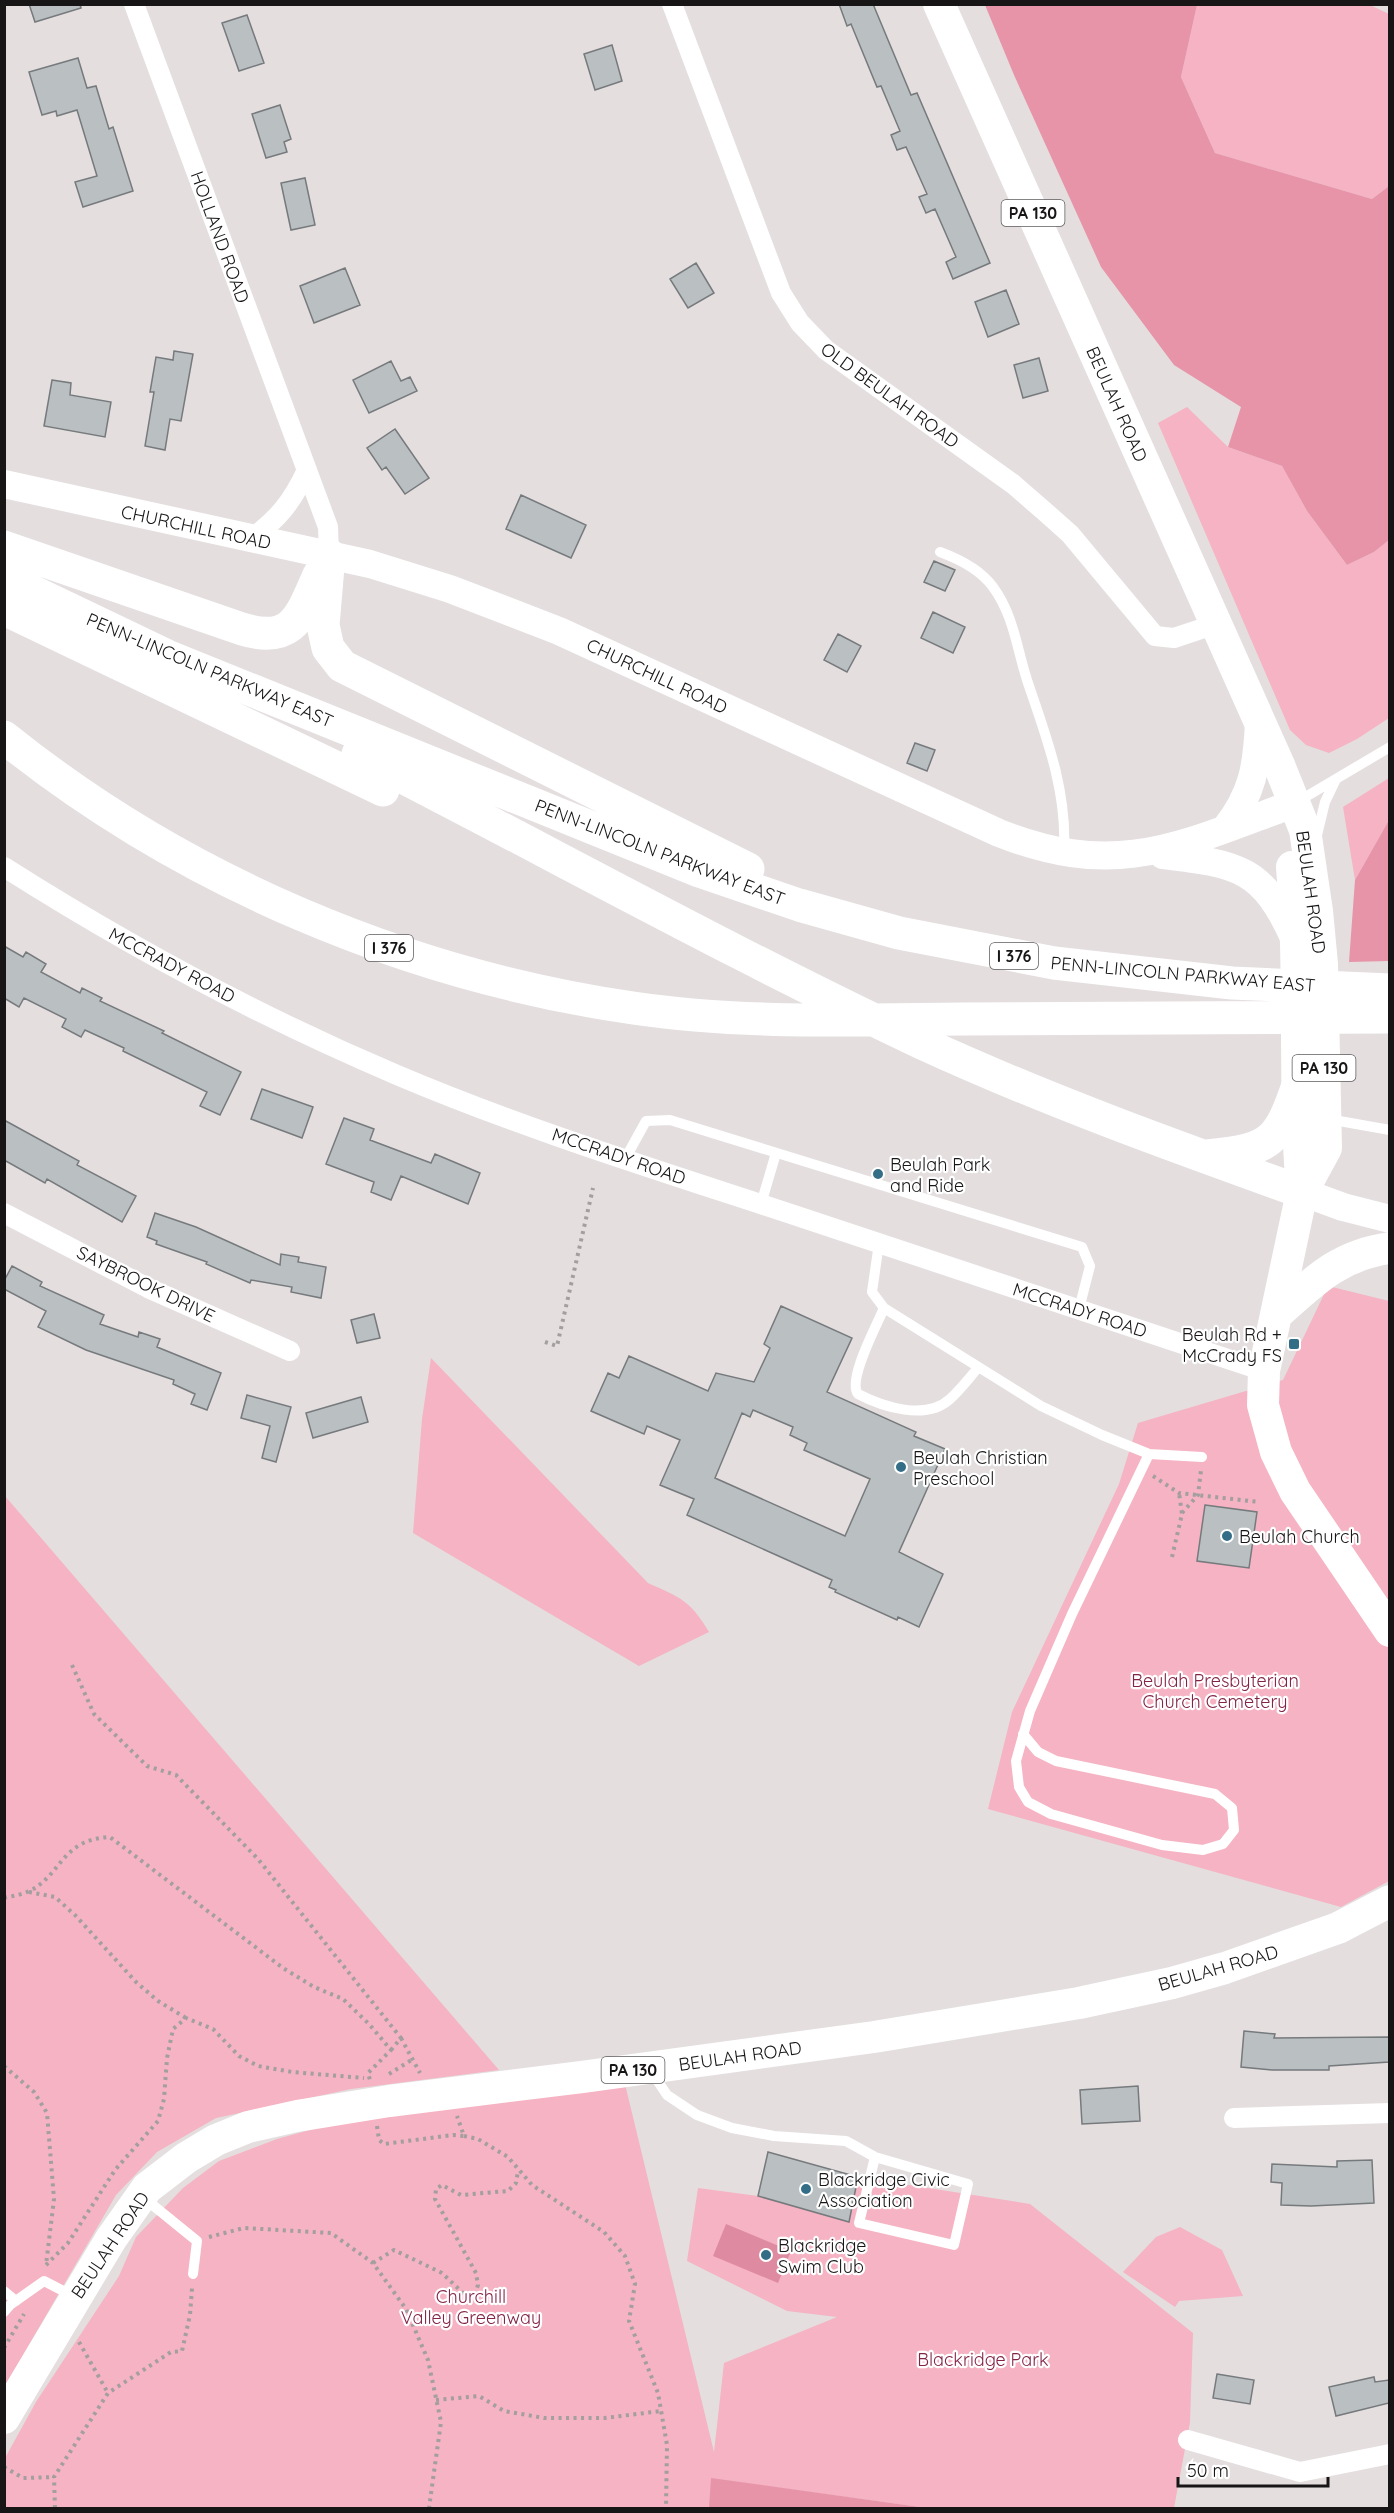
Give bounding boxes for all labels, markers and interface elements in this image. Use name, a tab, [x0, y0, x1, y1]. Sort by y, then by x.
street label: HOLLAND ROAD	[185, 168, 255, 306]
road number: PA 130	[1002, 200, 1064, 226]
street label: OLD BEULAH ROAD	[816, 337, 964, 453]
street label: BEULAH ROAD	[1081, 343, 1153, 465]
street label: CHURCHILL ROAD	[119, 500, 273, 554]
street label: PENN-LINCOLN PARKWAY EAST	[83, 607, 337, 733]
street label: CHURCHILL ROAD	[583, 633, 731, 719]
street label: PENN-LINCOLN PARKWAY EAST	[532, 794, 788, 910]
street label: BEULAH ROAD	[1291, 829, 1331, 955]
street label: MCCRADY ROAD	[105, 922, 239, 1008]
road number: I 376	[365, 935, 413, 961]
road number: I 376	[990, 943, 1038, 969]
street label: PENN-LINCOLN PARKWAY EAST	[1050, 951, 1317, 997]
road number: PA 130	[1292, 1055, 1356, 1081]
street label: MCCRADY ROAD	[549, 1122, 689, 1190]
place label: Beulah Park and Ride	[890, 1153, 990, 1197]
marker: Beulah Park and Ride	[871, 1167, 885, 1181]
street label: SAYBROOK DRIVE	[73, 1241, 219, 1327]
street label: MCCRADY ROAD	[1010, 1277, 1150, 1343]
place label: Beulah Rd + McCrady FS	[1182, 1323, 1282, 1367]
marker: Beulah Rd + McCrady FS	[1287, 1337, 1301, 1351]
place label: Beulah Christian Preschool	[913, 1446, 1048, 1490]
marker: Beulah Christian Preschool	[894, 1460, 908, 1474]
place label: Beulah Church	[1239, 1525, 1360, 1548]
marker: Beulah Church	[1220, 1529, 1234, 1543]
park label: Beulah Presbyterian Church Cemetery	[1131, 1669, 1299, 1713]
street label: BEULAH ROAD	[1155, 1940, 1281, 1996]
street label: BEULAH ROAD	[677, 2036, 803, 2076]
road number: PA 130	[602, 2057, 664, 2083]
place label: Blackridge Civic Association	[818, 2168, 950, 2212]
marker: Blackridge Civic Association	[799, 2182, 813, 2196]
street label: BEULAH ROAD	[66, 2187, 154, 2303]
place label: Blackridge Swim Club	[778, 2234, 866, 2278]
marker: Blackridge Swim Club	[759, 2248, 773, 2262]
park label: Churchill Valley Greenway	[401, 2285, 541, 2329]
park label: Blackridge Park	[917, 2348, 1049, 2371]
scale bar	[1178, 2450, 1328, 2488]
text: 50 m	[1187, 2459, 1229, 2482]

